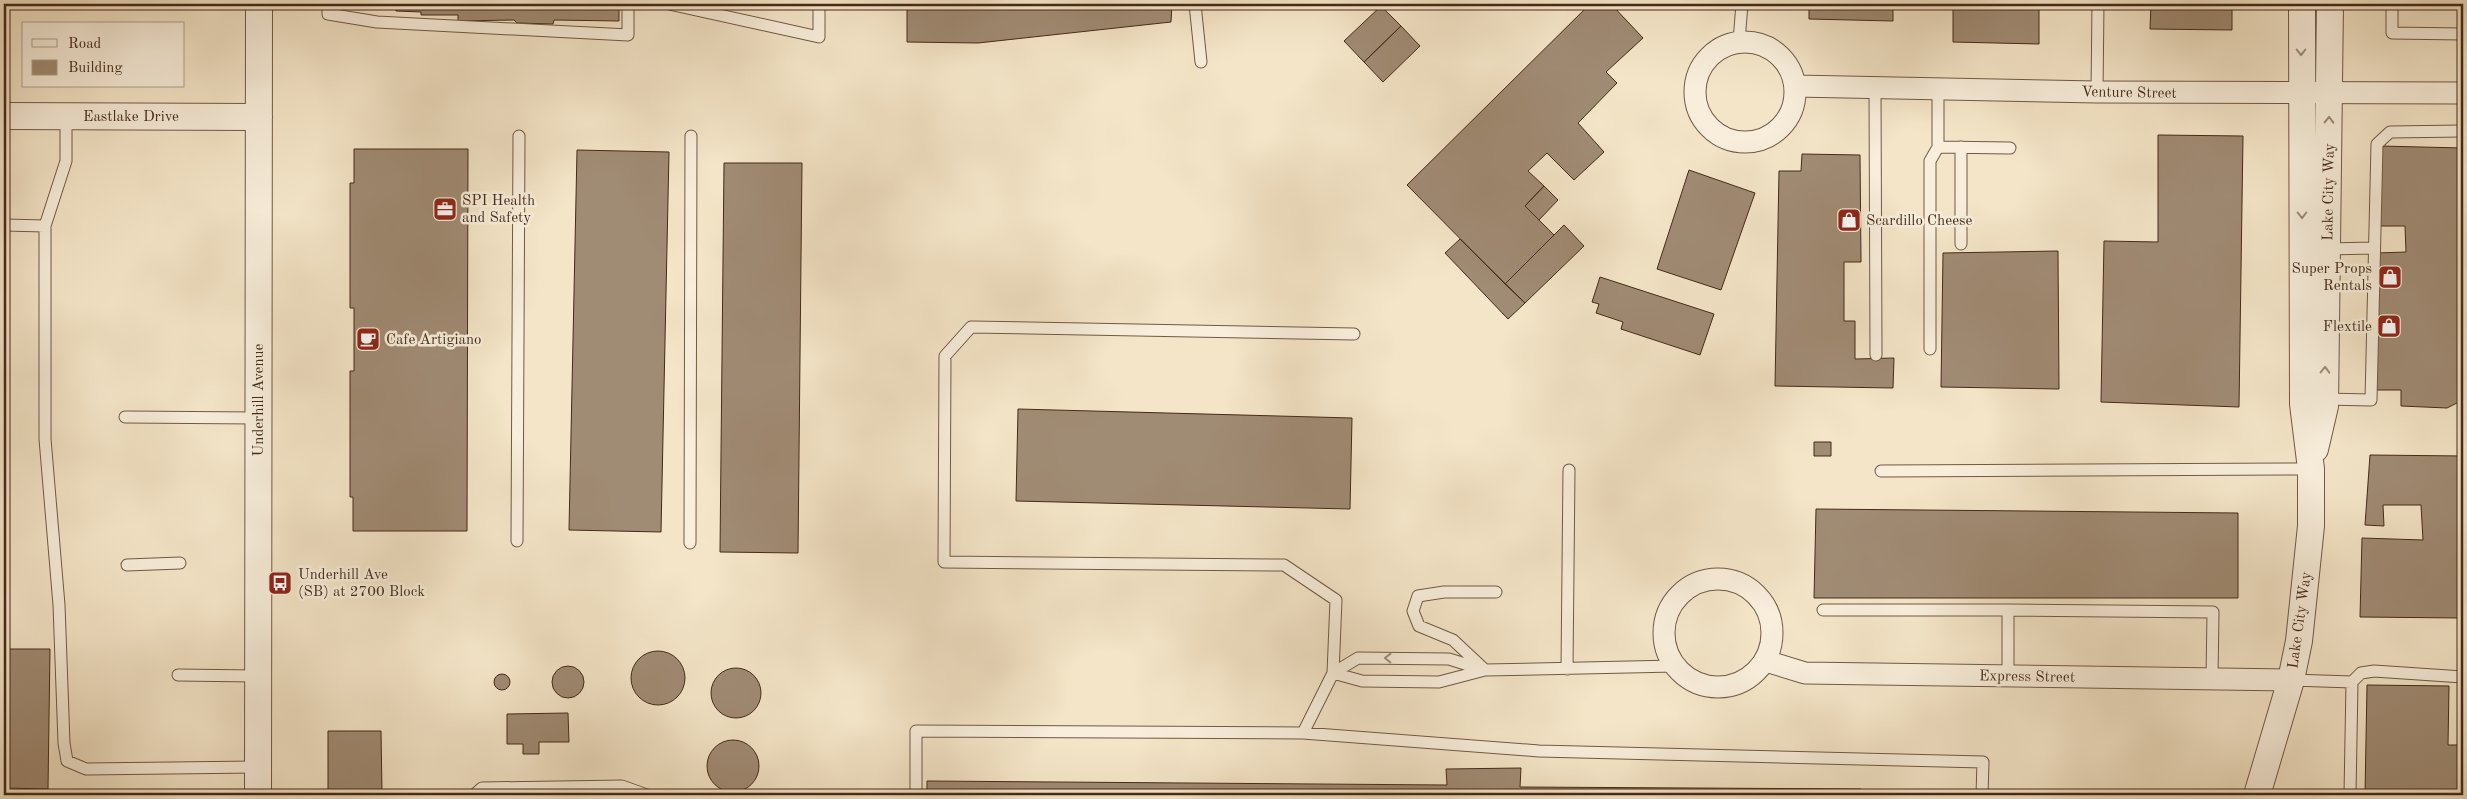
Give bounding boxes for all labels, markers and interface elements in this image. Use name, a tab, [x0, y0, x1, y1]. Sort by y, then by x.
legend	[22, 22, 185, 88]
text: Road	[68, 37, 102, 52]
one-way arrow	[2296, 49, 2306, 57]
text: Building	[68, 61, 123, 76]
street label: Venture Street	[2081, 85, 2177, 102]
street label: Eastlake Drive	[83, 110, 179, 125]
one-way arrow	[2324, 116, 2334, 124]
street label: Lake City Way	[2321, 143, 2338, 241]
place label: SPI Health and Safety	[462, 194, 535, 226]
office icon: SPI Health and Safety	[432, 196, 458, 222]
shop icon: Scardillo Cheese	[1836, 207, 1862, 233]
one-way arrow	[2297, 212, 2307, 219]
place label: Scardillo Cheese	[1866, 214, 1973, 229]
place label: Super Props Rentals	[2292, 262, 2372, 294]
shop icon: Super Props Rentals	[2377, 264, 2403, 290]
shop icon: Flextile	[2376, 313, 2402, 339]
place label: Flextile	[2323, 320, 2372, 335]
cafe icon: Cafe Artigiano	[355, 326, 381, 352]
place label: Cafe Artigiano	[386, 333, 482, 348]
street label: Underhill Avenue	[252, 343, 267, 456]
one-way arrow	[2320, 365, 2330, 373]
place label: Underhill Ave (SB) at 2700 Block	[298, 568, 425, 600]
bus stop icon: Underhill Ave (SB) at 2700 Block	[267, 570, 293, 596]
street label: Lake City Way	[2286, 571, 2315, 670]
one-way arrow	[1384, 653, 1392, 664]
street label: Express Street	[1979, 669, 2075, 686]

